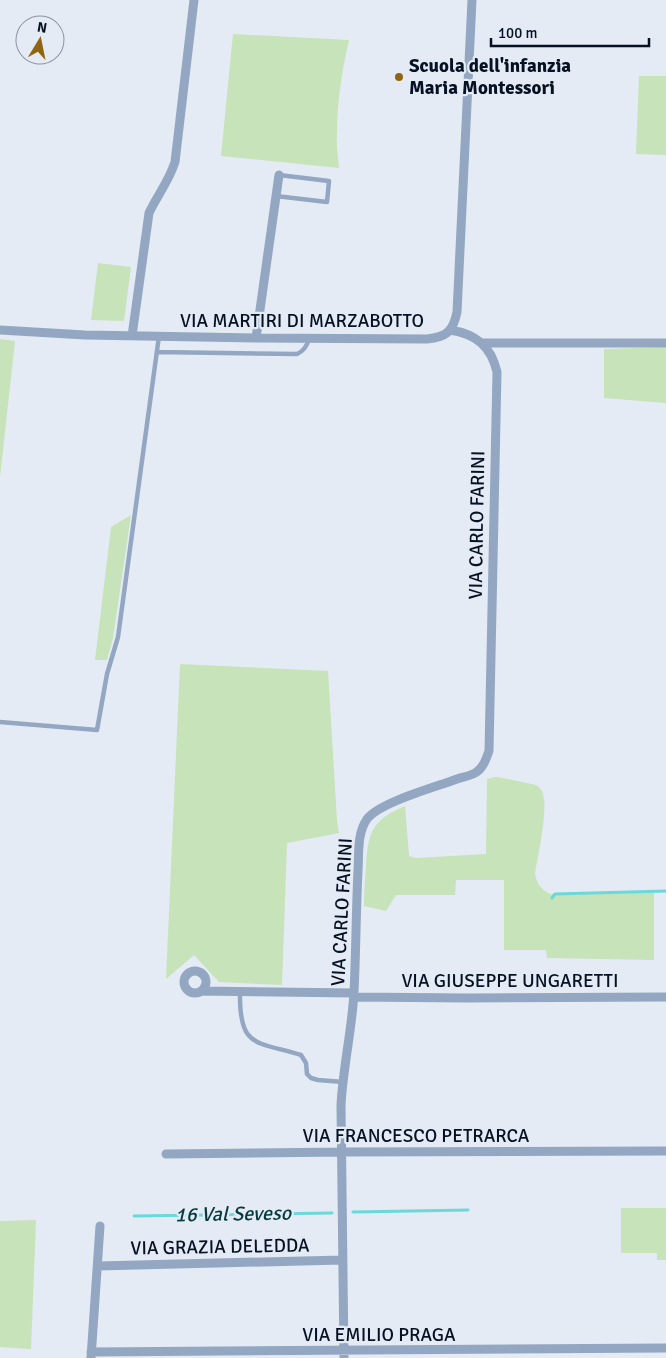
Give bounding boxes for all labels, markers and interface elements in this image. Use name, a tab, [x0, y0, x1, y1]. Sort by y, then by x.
north arrow	[15, 15, 65, 65]
scale bar	[491, 15, 648, 47]
text: N	[36, 18, 48, 37]
text: 100 m	[498, 24, 538, 42]
place label: Scuola dell'infanzia Maria Montessori	[409, 54, 571, 100]
marker: Scuola dell'infanzia Maria Montessori	[393, 71, 405, 83]
street label: VIA MARTIRI DI MARZABOTTO	[180, 309, 424, 333]
street label: VIA CARLO FARINI	[464, 450, 490, 600]
street label: VIA CARLO FARINI	[326, 837, 358, 987]
street label: VIA GIUSEPPE UNGARETTI	[401, 969, 619, 993]
street label: VIA FRANCESCO PETRARCA	[303, 1124, 530, 1148]
water label: 16 Val Seveso	[175, 1200, 293, 1228]
street label: VIA GRAZIA DELEDDA	[130, 1233, 310, 1261]
street label: VIA EMILIO PRAGA	[302, 1323, 456, 1347]

